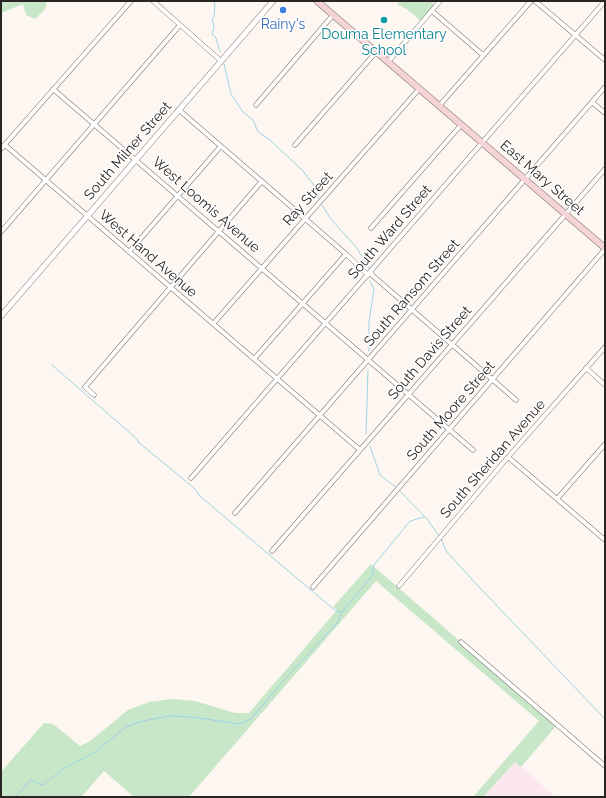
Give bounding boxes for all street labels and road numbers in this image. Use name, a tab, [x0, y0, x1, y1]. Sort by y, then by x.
street label: South Milner Street	[81, 99, 175, 203]
street label: East Mary Street	[497, 137, 587, 219]
street label: West Loomis Avenue	[149, 154, 263, 256]
street label: Ray Street	[280, 169, 336, 229]
street label: South Ward Street	[345, 182, 435, 282]
street label: West Hand Avenue	[96, 207, 200, 301]
street label: South Ransom Street	[361, 236, 463, 350]
street label: South Davis Street	[385, 303, 475, 403]
street label: South Moore Street	[403, 358, 499, 464]
street label: South Sheridan Avenue	[437, 396, 549, 522]

